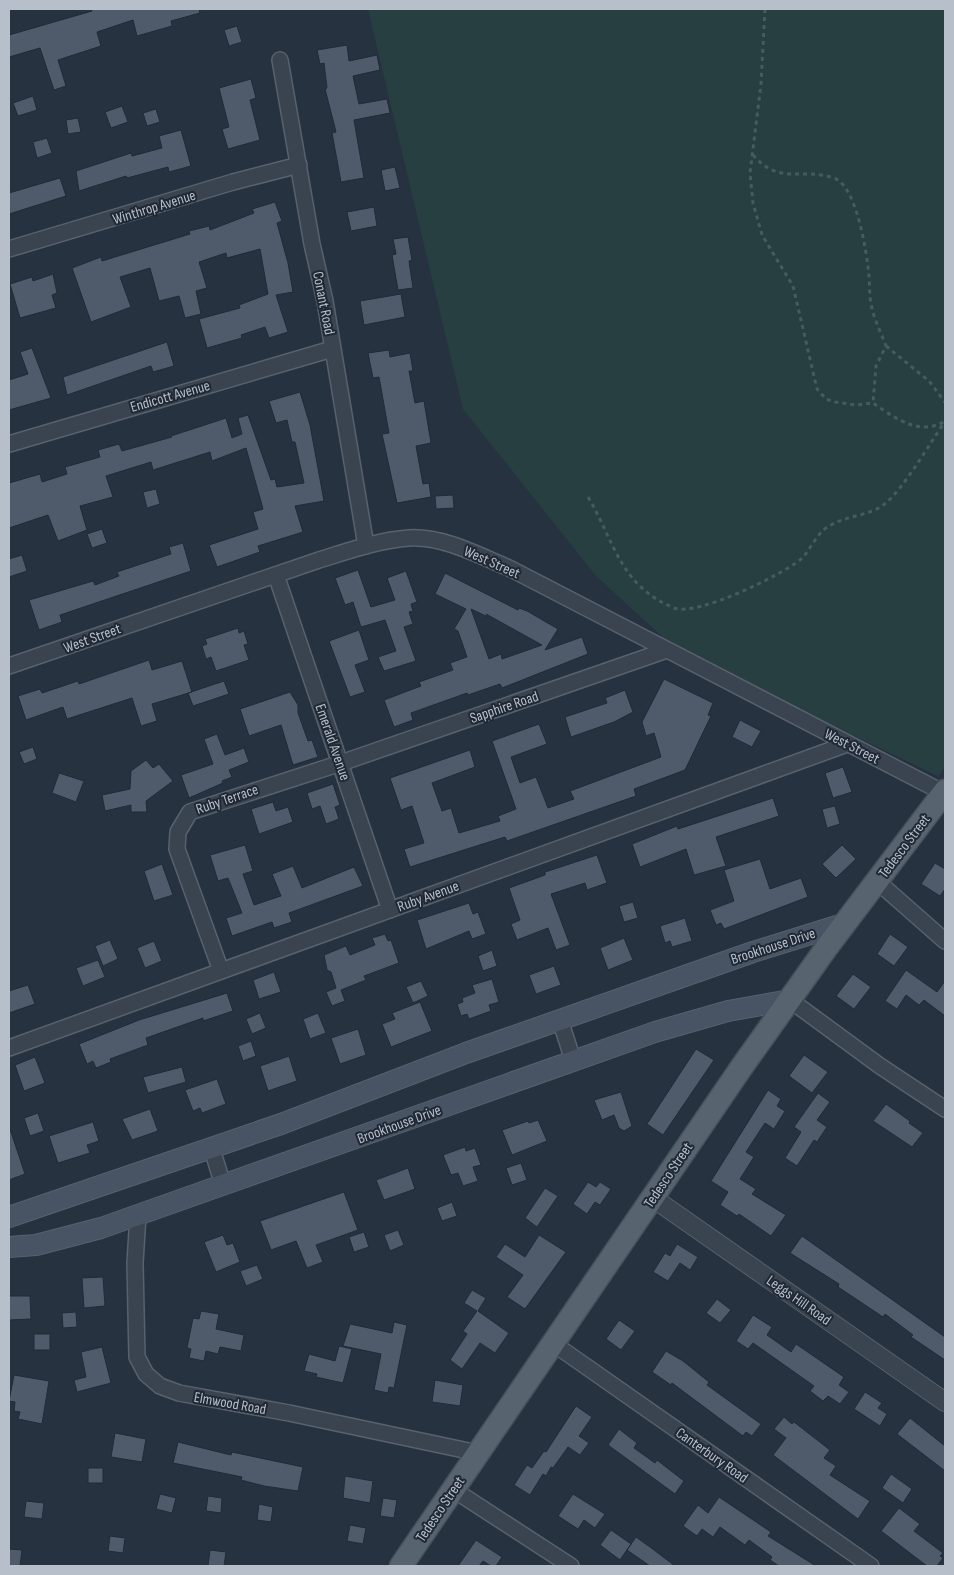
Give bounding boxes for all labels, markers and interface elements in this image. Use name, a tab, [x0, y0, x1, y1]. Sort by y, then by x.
street label: Winthrop Avenue	[110, 186, 198, 229]
street label: Conant Road	[308, 270, 339, 336]
street label: Endicott Avenue	[128, 376, 212, 417]
street label: West Street	[461, 542, 523, 583]
street label: West Street	[61, 619, 124, 658]
street label: Sapphire Road	[467, 687, 541, 728]
street label: Emerald Avenue	[311, 701, 354, 783]
street label: West Street	[821, 724, 883, 769]
street label: Ruby Terrace	[193, 780, 261, 819]
street label: Tedesco Street	[874, 810, 935, 882]
street label: Ruby Avenue	[395, 877, 462, 916]
street label: Brookhouse Drive	[728, 924, 818, 969]
street label: Brookhouse Drive	[355, 1101, 444, 1148]
street label: Tedesco Street	[640, 1139, 697, 1212]
street label: Leggs Hill Road	[763, 1271, 835, 1330]
street label: Elmwood Road	[192, 1388, 268, 1419]
street label: Canterbury Road	[672, 1423, 752, 1487]
street label: Tedesco Street	[412, 1473, 469, 1546]

